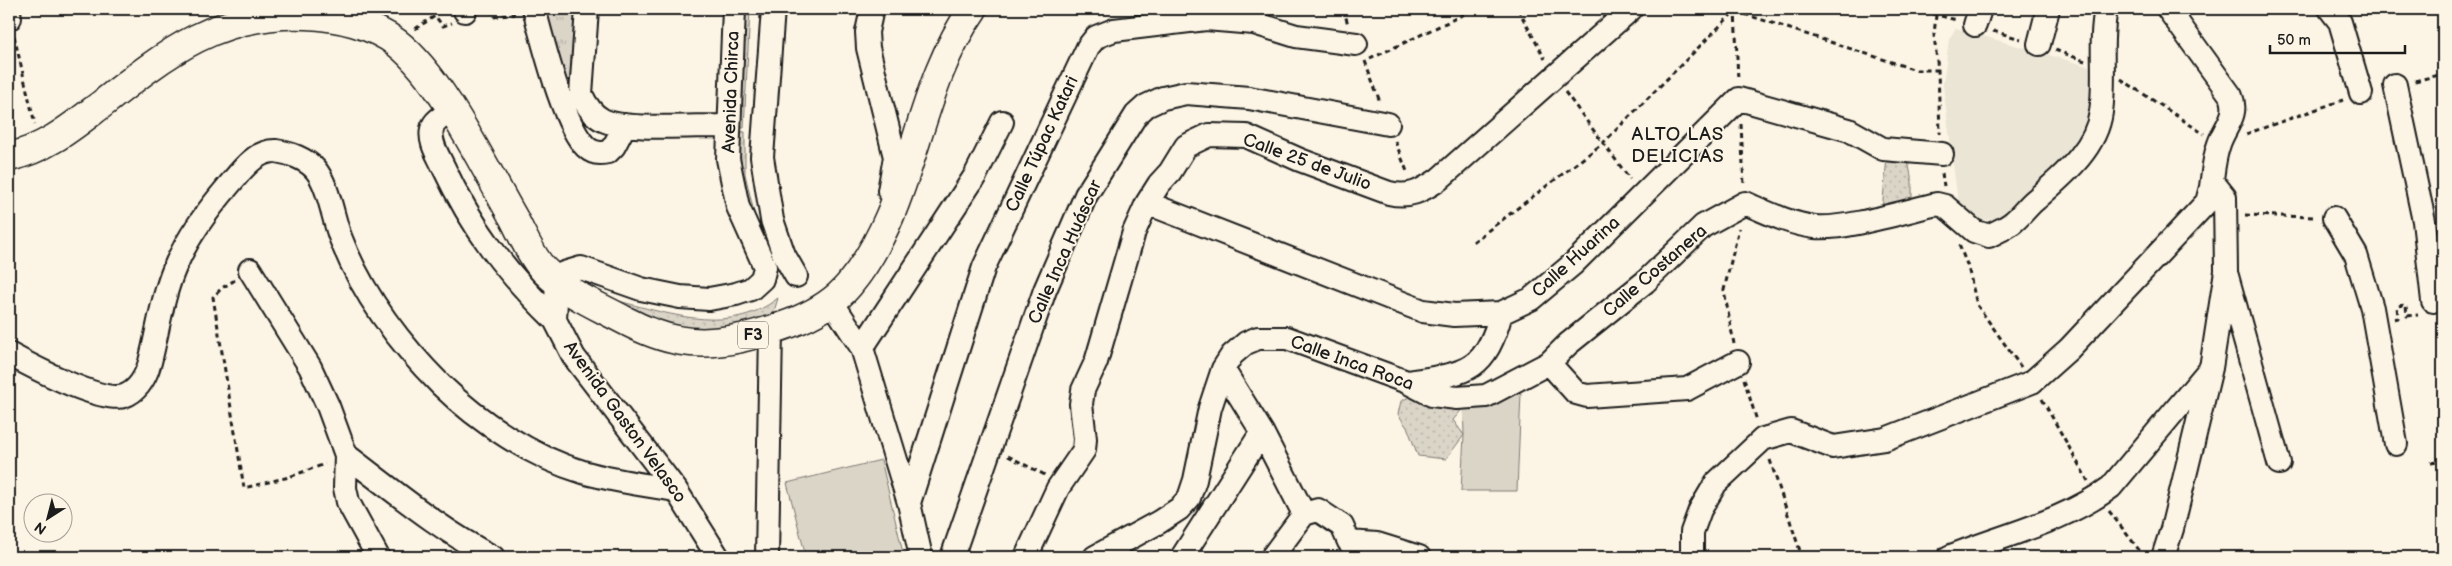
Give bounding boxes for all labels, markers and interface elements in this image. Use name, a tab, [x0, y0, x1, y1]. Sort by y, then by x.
scale bar	[2270, 22, 2404, 54]
street label: Avenida Chirca	[718, 31, 744, 153]
text: 50 m	[2277, 31, 2311, 50]
street label: Calle Túpac Katari	[1001, 73, 1083, 215]
district label: ALTO LAS DELICIAS	[1631, 123, 1725, 168]
street label: Calle 25 de Julio	[1240, 129, 1374, 195]
street label: Calle Inca Huáscar	[1024, 176, 1106, 327]
street label: Calle Huarina	[1528, 212, 1624, 302]
street label: Calle Costanera	[1599, 220, 1711, 322]
road number: F3	[738, 322, 768, 348]
street label: Calle Inca Roca	[1288, 331, 1416, 395]
street label: Avenida Gaston Velasco	[559, 337, 691, 507]
north arrow	[22, 494, 72, 544]
text: N	[31, 518, 50, 538]

